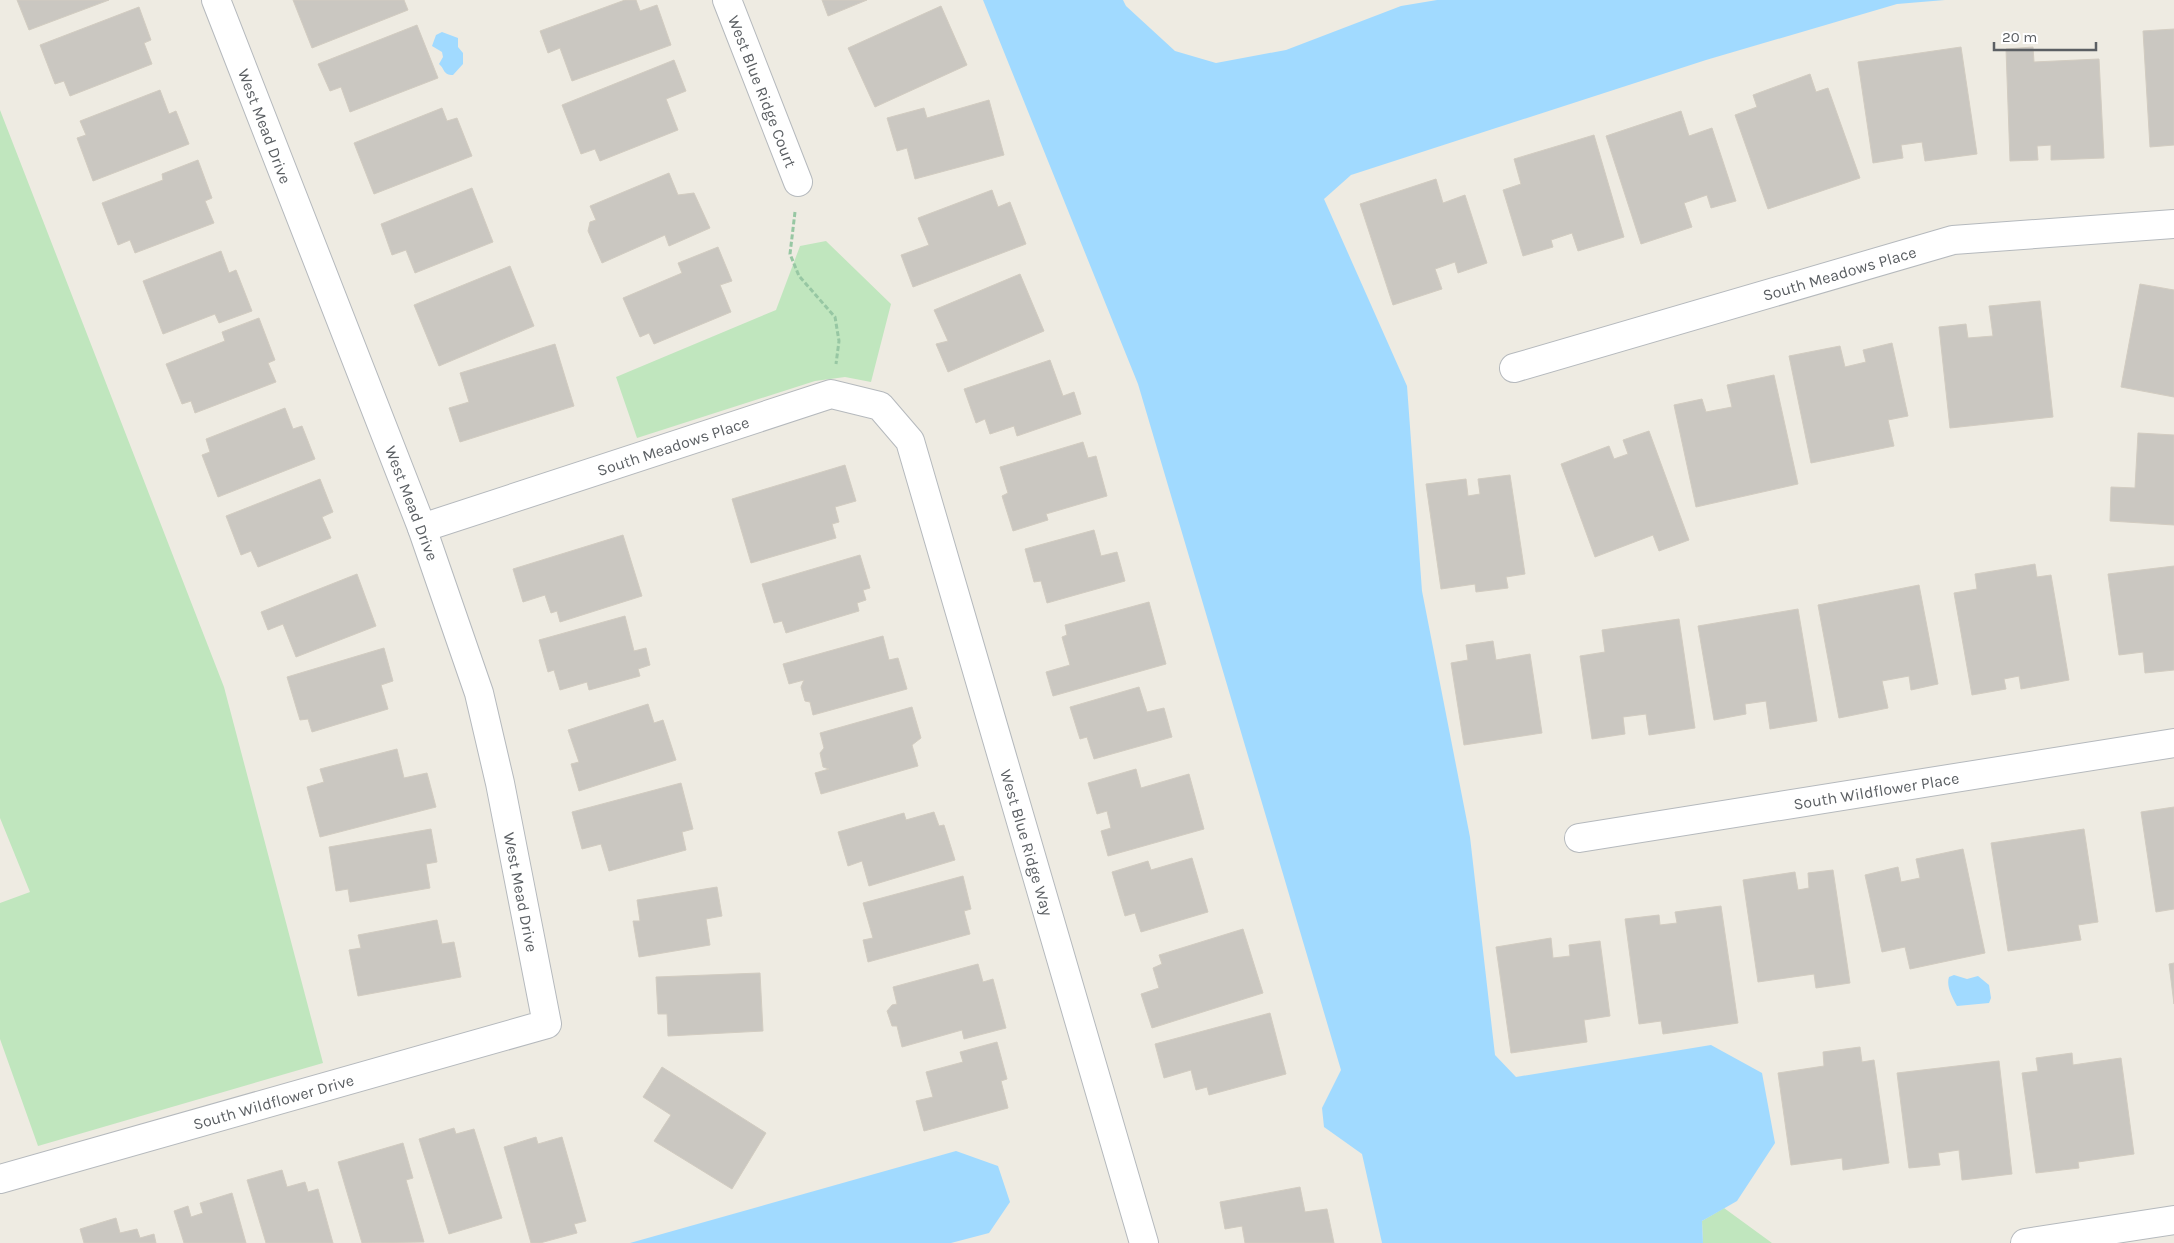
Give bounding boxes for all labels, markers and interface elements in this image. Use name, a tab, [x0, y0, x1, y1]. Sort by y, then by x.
street label: West Blue Ridge Court	[724, 13, 800, 170]
scale bar	[1994, 20, 2096, 52]
text: 20 m	[2002, 28, 2037, 46]
street label: West Mead Drive	[234, 66, 295, 186]
street label: South Meadows Place	[1761, 242, 1919, 305]
street label: South Meadows Place	[595, 413, 752, 480]
street label: West Mead Drive	[381, 443, 442, 563]
street label: West Blue Ridge Way	[996, 767, 1057, 918]
street label: South Wildflower Place	[1792, 768, 1960, 814]
street label: West Mead Drive	[500, 831, 541, 954]
street label: South Wildflower Drive	[191, 1070, 356, 1134]

